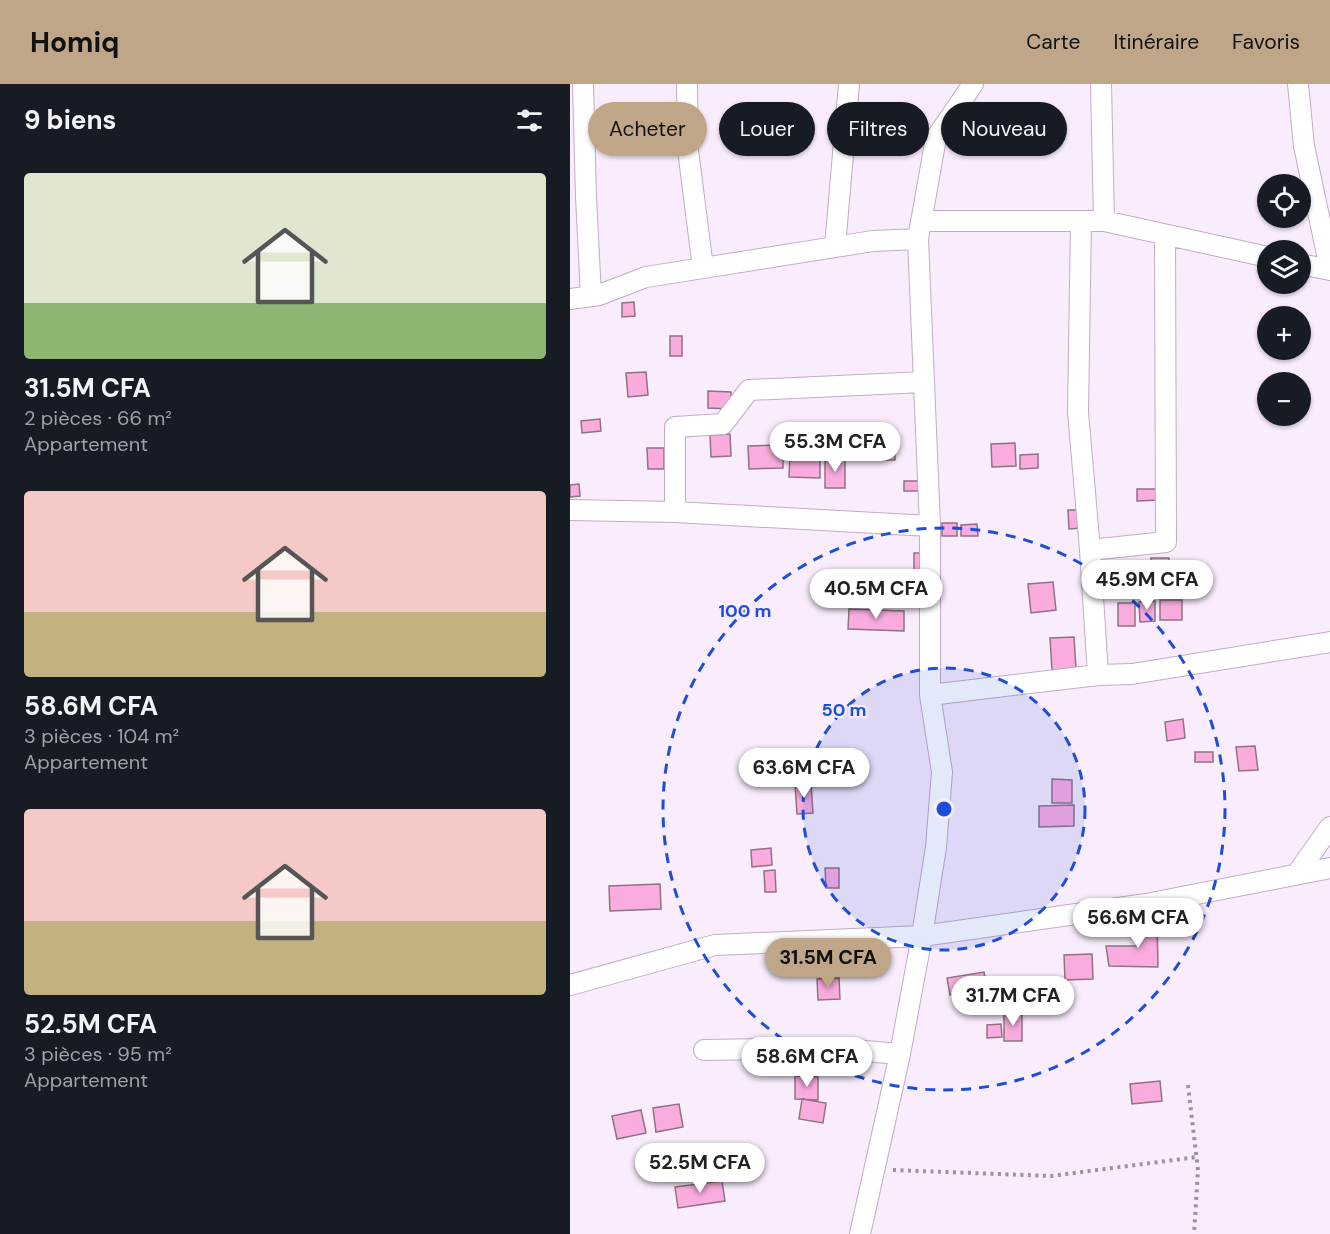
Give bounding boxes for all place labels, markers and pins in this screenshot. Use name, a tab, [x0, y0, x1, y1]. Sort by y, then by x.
pin: 55.3M CFA	[766, 422, 904, 473]
pin: 45.9M CFA	[1078, 560, 1216, 611]
pin: 40.5M CFA	[807, 569, 945, 620]
pin: 63.6M CFA	[735, 748, 873, 799]
centre of rings	[934, 799, 954, 819]
pin: 56.6M CFA	[1069, 898, 1207, 949]
pin: 31.5M CFA	[759, 938, 897, 989]
pin: 31.7M CFA	[944, 976, 1082, 1027]
pin: 58.6M CFA	[738, 1037, 876, 1088]
pin: 52.5M CFA	[631, 1143, 769, 1194]

